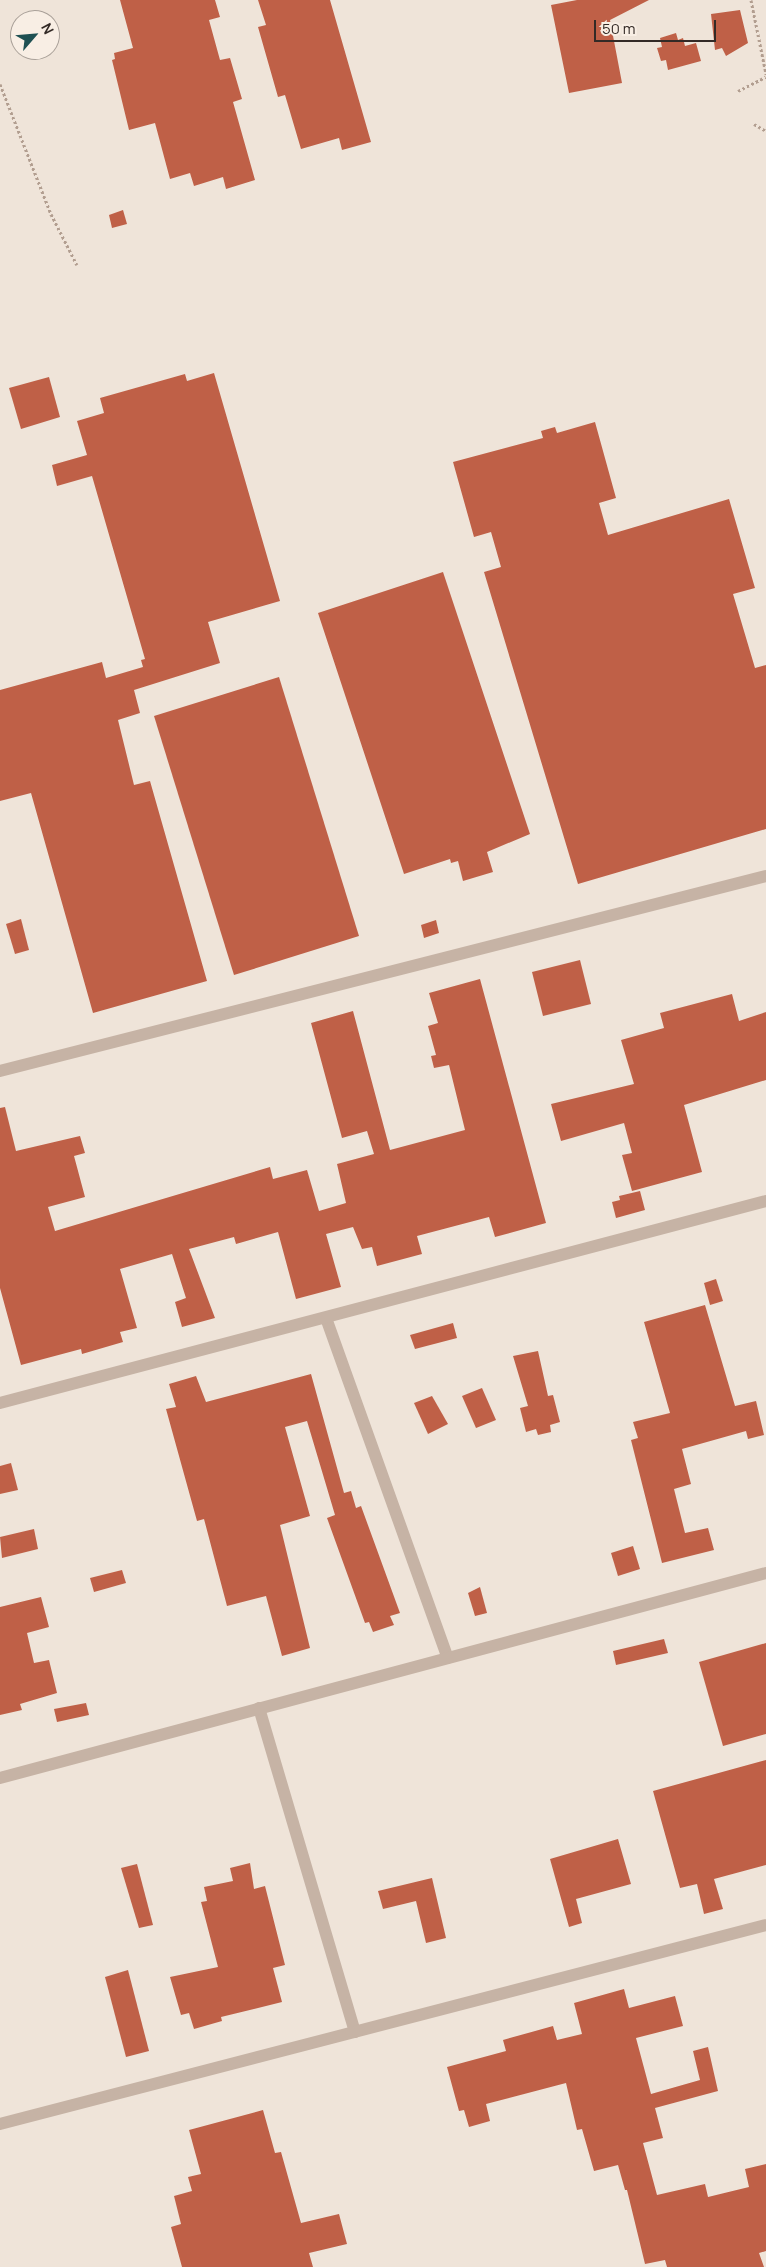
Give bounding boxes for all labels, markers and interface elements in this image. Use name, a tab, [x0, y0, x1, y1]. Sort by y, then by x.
north arrow	[10, 10, 60, 60]
scale bar	[596, 10, 718, 42]
text: 50 m	[602, 18, 636, 39]
text: N	[37, 20, 59, 37]

